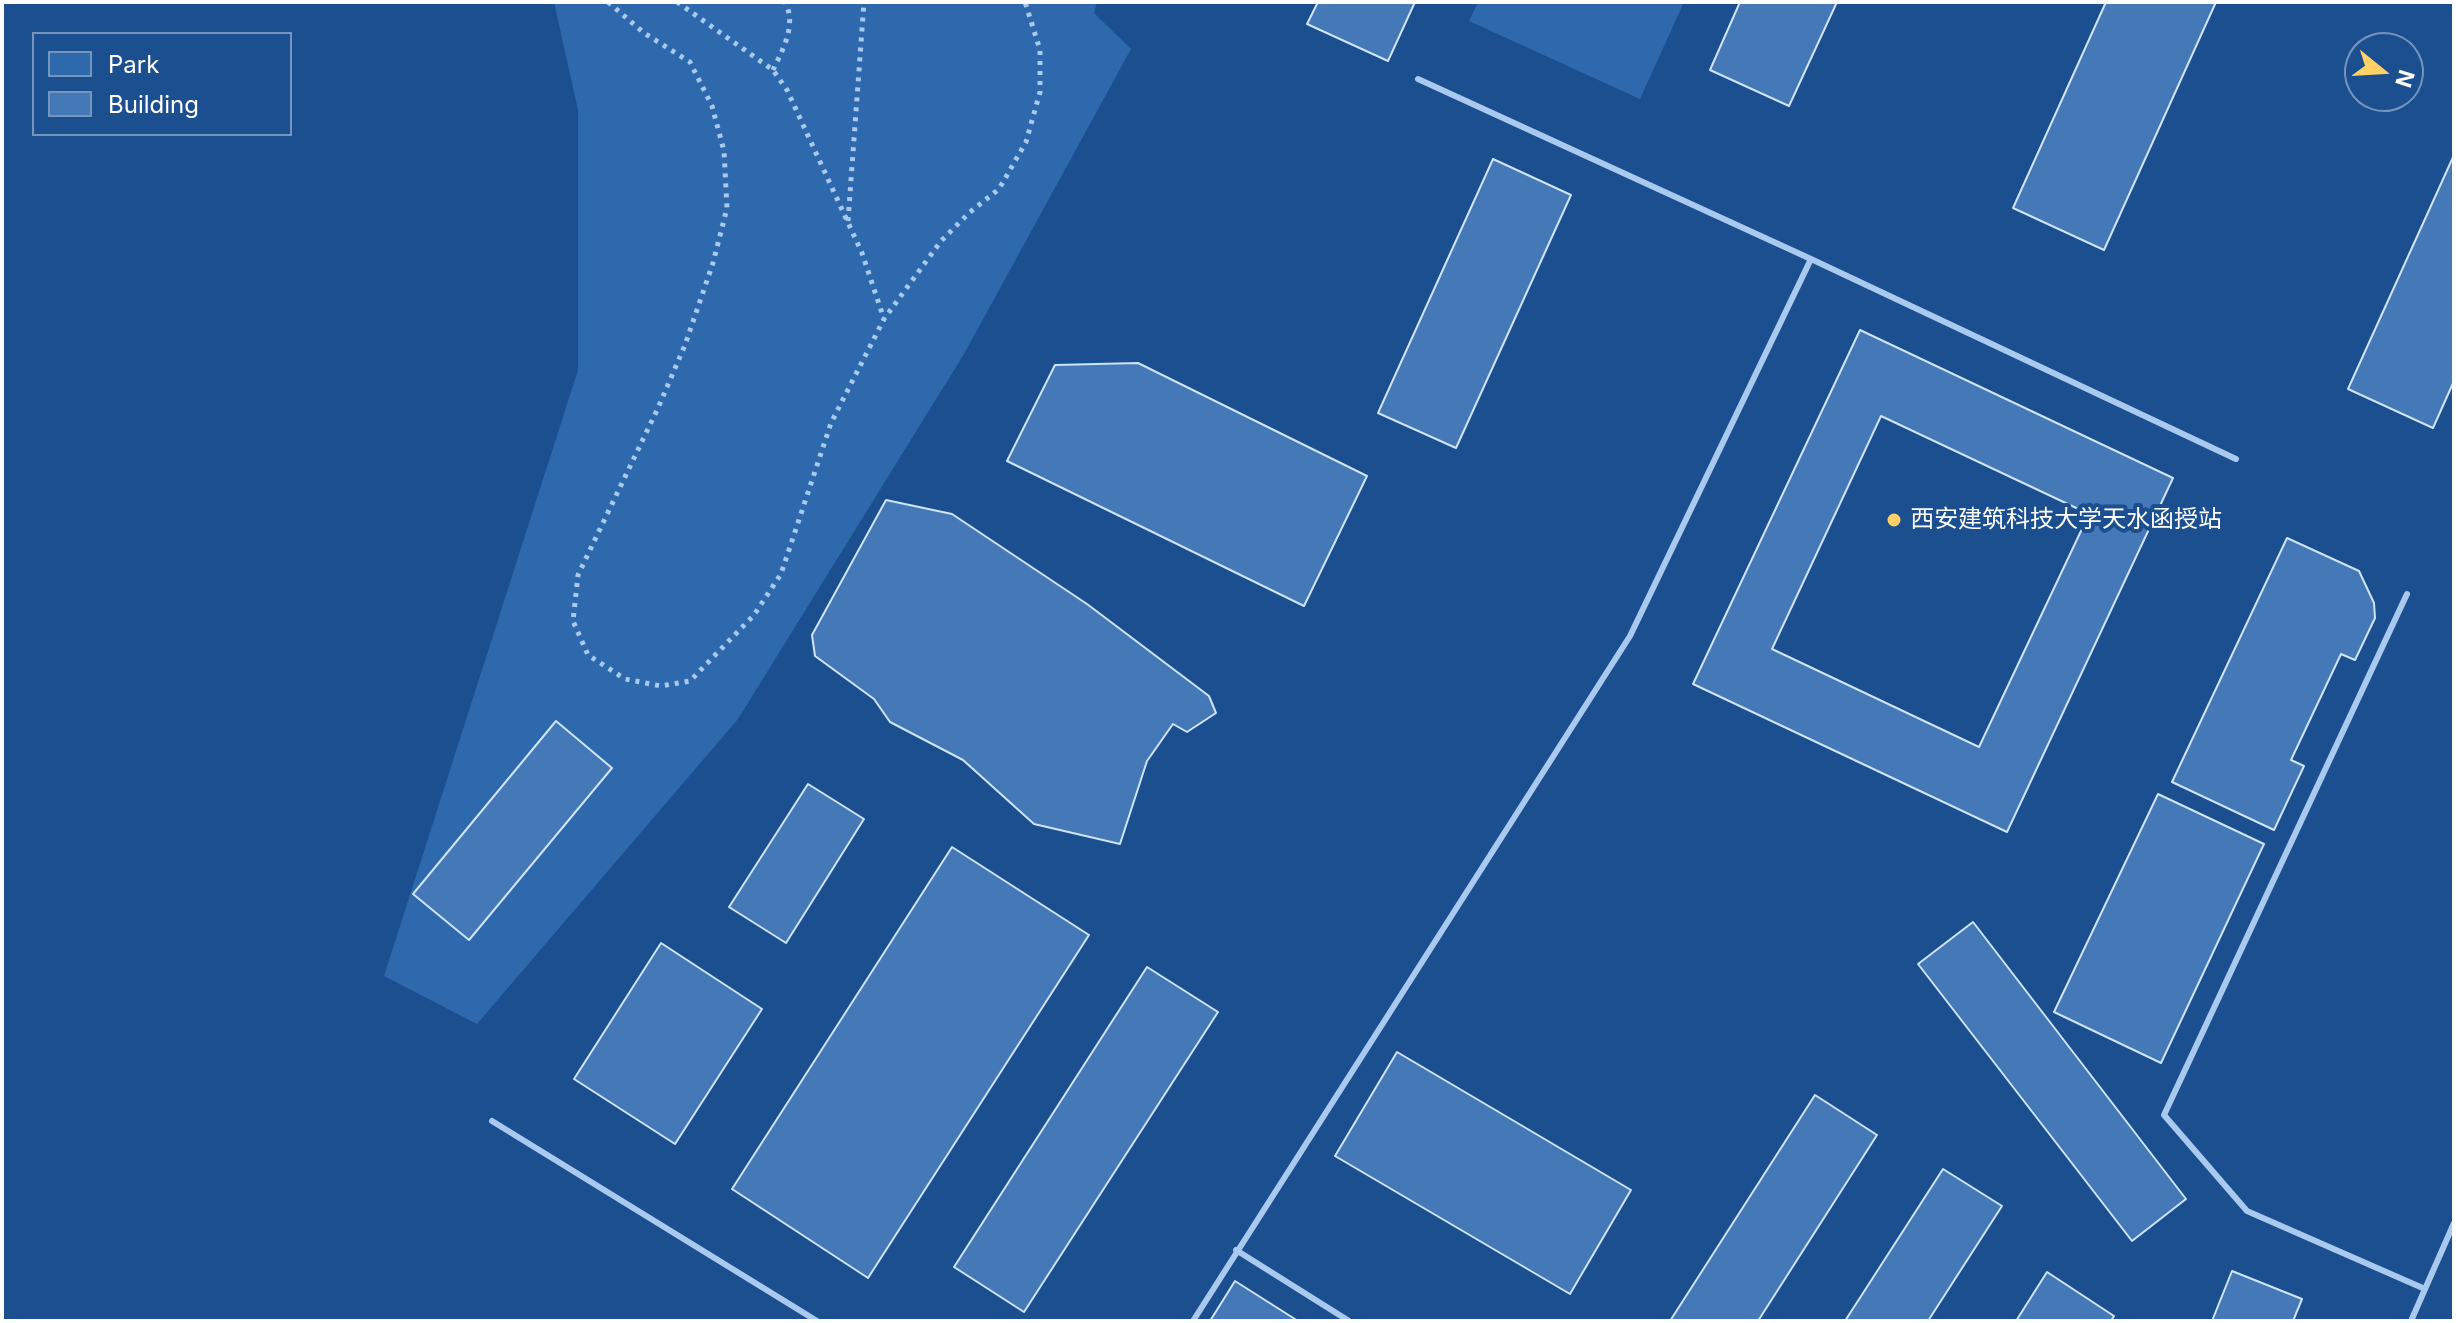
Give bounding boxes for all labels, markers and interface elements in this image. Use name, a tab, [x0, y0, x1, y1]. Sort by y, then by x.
legend	[32, 32, 292, 136]
north arrow	[2344, 32, 2424, 112]
text: Park	[108, 50, 159, 79]
text: N	[2390, 67, 2420, 91]
text: Building	[108, 90, 199, 119]
place label: 西安建筑科技大学天水函授站	[1910, 506, 2222, 534]
marker: 西安建筑科技大学天水函授站	[1885, 511, 1903, 529]

